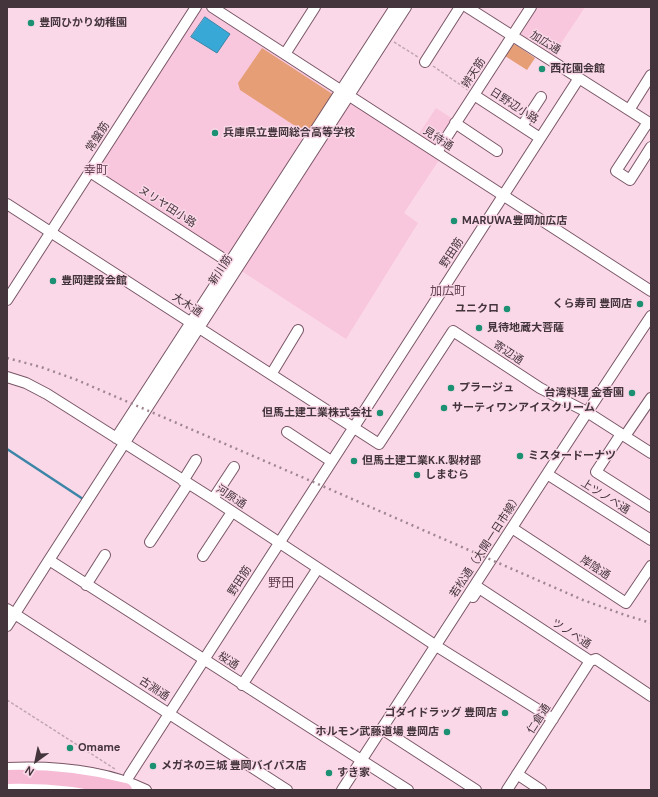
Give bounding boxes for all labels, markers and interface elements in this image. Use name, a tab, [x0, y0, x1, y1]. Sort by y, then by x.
place label: 豊岡ひかり幼稚園	[39, 16, 127, 30]
marker: 豊岡ひかり幼稚園	[26, 18, 36, 28]
street label: 加広通	[528, 29, 562, 57]
street label: 辨天筋	[459, 56, 489, 90]
place label: 西花園会館	[550, 62, 605, 76]
marker: 西花園会館	[537, 64, 547, 74]
street label: 日野辺小路	[487, 85, 541, 127]
street label: 常盤筋	[83, 120, 113, 154]
street label: 見待通	[421, 124, 455, 154]
place label: 兵庫県立豊岡総合高等学校	[223, 126, 355, 140]
marker: 兵庫県立豊岡総合高等学校	[210, 128, 220, 138]
district label: 幸町	[84, 164, 108, 178]
street label: ヌリヤ田小路	[136, 183, 198, 231]
place label: MARUWA豊岡加広店	[462, 214, 567, 228]
marker: MARUWA豊岡加広店	[449, 216, 459, 226]
street label: 野田筋	[437, 236, 467, 270]
street label: 新川筋	[206, 253, 236, 287]
place label: 豊岡建設会館	[61, 274, 127, 288]
marker: 豊岡建設会館	[48, 276, 58, 286]
district label: 加広町	[430, 285, 466, 299]
street label: 大木通	[170, 290, 204, 320]
place label: くら寿司 豊岡店	[552, 297, 632, 311]
marker: くら寿司 豊岡店	[635, 299, 645, 309]
place label: ユニクロ	[455, 302, 499, 316]
marker: ユニクロ	[502, 304, 512, 314]
place label: 見待地蔵大菩薩	[487, 321, 564, 335]
marker: 見待地蔵大菩薩	[474, 323, 484, 333]
street label: 寄辺通	[491, 338, 525, 368]
place label: プラージュ	[459, 381, 514, 395]
marker: プラージュ	[446, 383, 456, 393]
place label: 台湾料理 金香園	[544, 386, 624, 400]
marker: 台湾料理 金香園	[627, 388, 637, 398]
place label: サーティワンアイスクリーム	[452, 401, 595, 415]
marker: サーティワンアイスクリーム	[439, 403, 449, 413]
place label: 但馬土建工業株式会社	[262, 406, 372, 420]
marker: 但馬土建工業株式会社	[375, 408, 385, 418]
place label: ミスタードーナツ	[528, 449, 616, 463]
marker: ミスタードーナツ	[515, 451, 525, 461]
place label: 但馬土建工業K.K.製材部	[362, 454, 481, 468]
marker: 但馬土建工業K.K.製材部	[349, 456, 359, 466]
place label: しまむら	[425, 468, 469, 482]
marker: しまむら	[412, 470, 422, 480]
street label: 上ツノベ通	[578, 477, 632, 517]
street label: 河原通	[214, 482, 248, 512]
street label: 若松通（大開一日市線）	[448, 492, 524, 600]
street label: 岸陰通	[578, 553, 612, 583]
street label: 野田筋	[225, 564, 255, 598]
district label: 野田	[268, 576, 294, 592]
street label: ツノベ通	[549, 616, 593, 652]
street label: 桜通	[215, 649, 241, 673]
street label: 古淵通	[137, 674, 171, 704]
street label: 仁倉通	[524, 702, 554, 736]
place label: ゴダイドラッグ 豊岡店	[384, 706, 497, 720]
marker: ゴダイドラッグ 豊岡店	[500, 708, 510, 718]
place label: ホルモン武藤道場 豊岡店	[315, 725, 439, 739]
marker: ホルモン武藤道場 豊岡店	[442, 727, 452, 737]
north arrow	[16, 741, 56, 781]
place label: Omame	[78, 741, 120, 755]
marker: Omame	[65, 743, 75, 753]
place label: メガネの三城 豊岡バイパス店	[161, 759, 307, 773]
marker: メガネの三城 豊岡バイパス店	[148, 761, 158, 771]
text: N	[22, 763, 37, 779]
place label: すき家	[337, 766, 370, 780]
marker: すき家	[324, 768, 334, 778]

